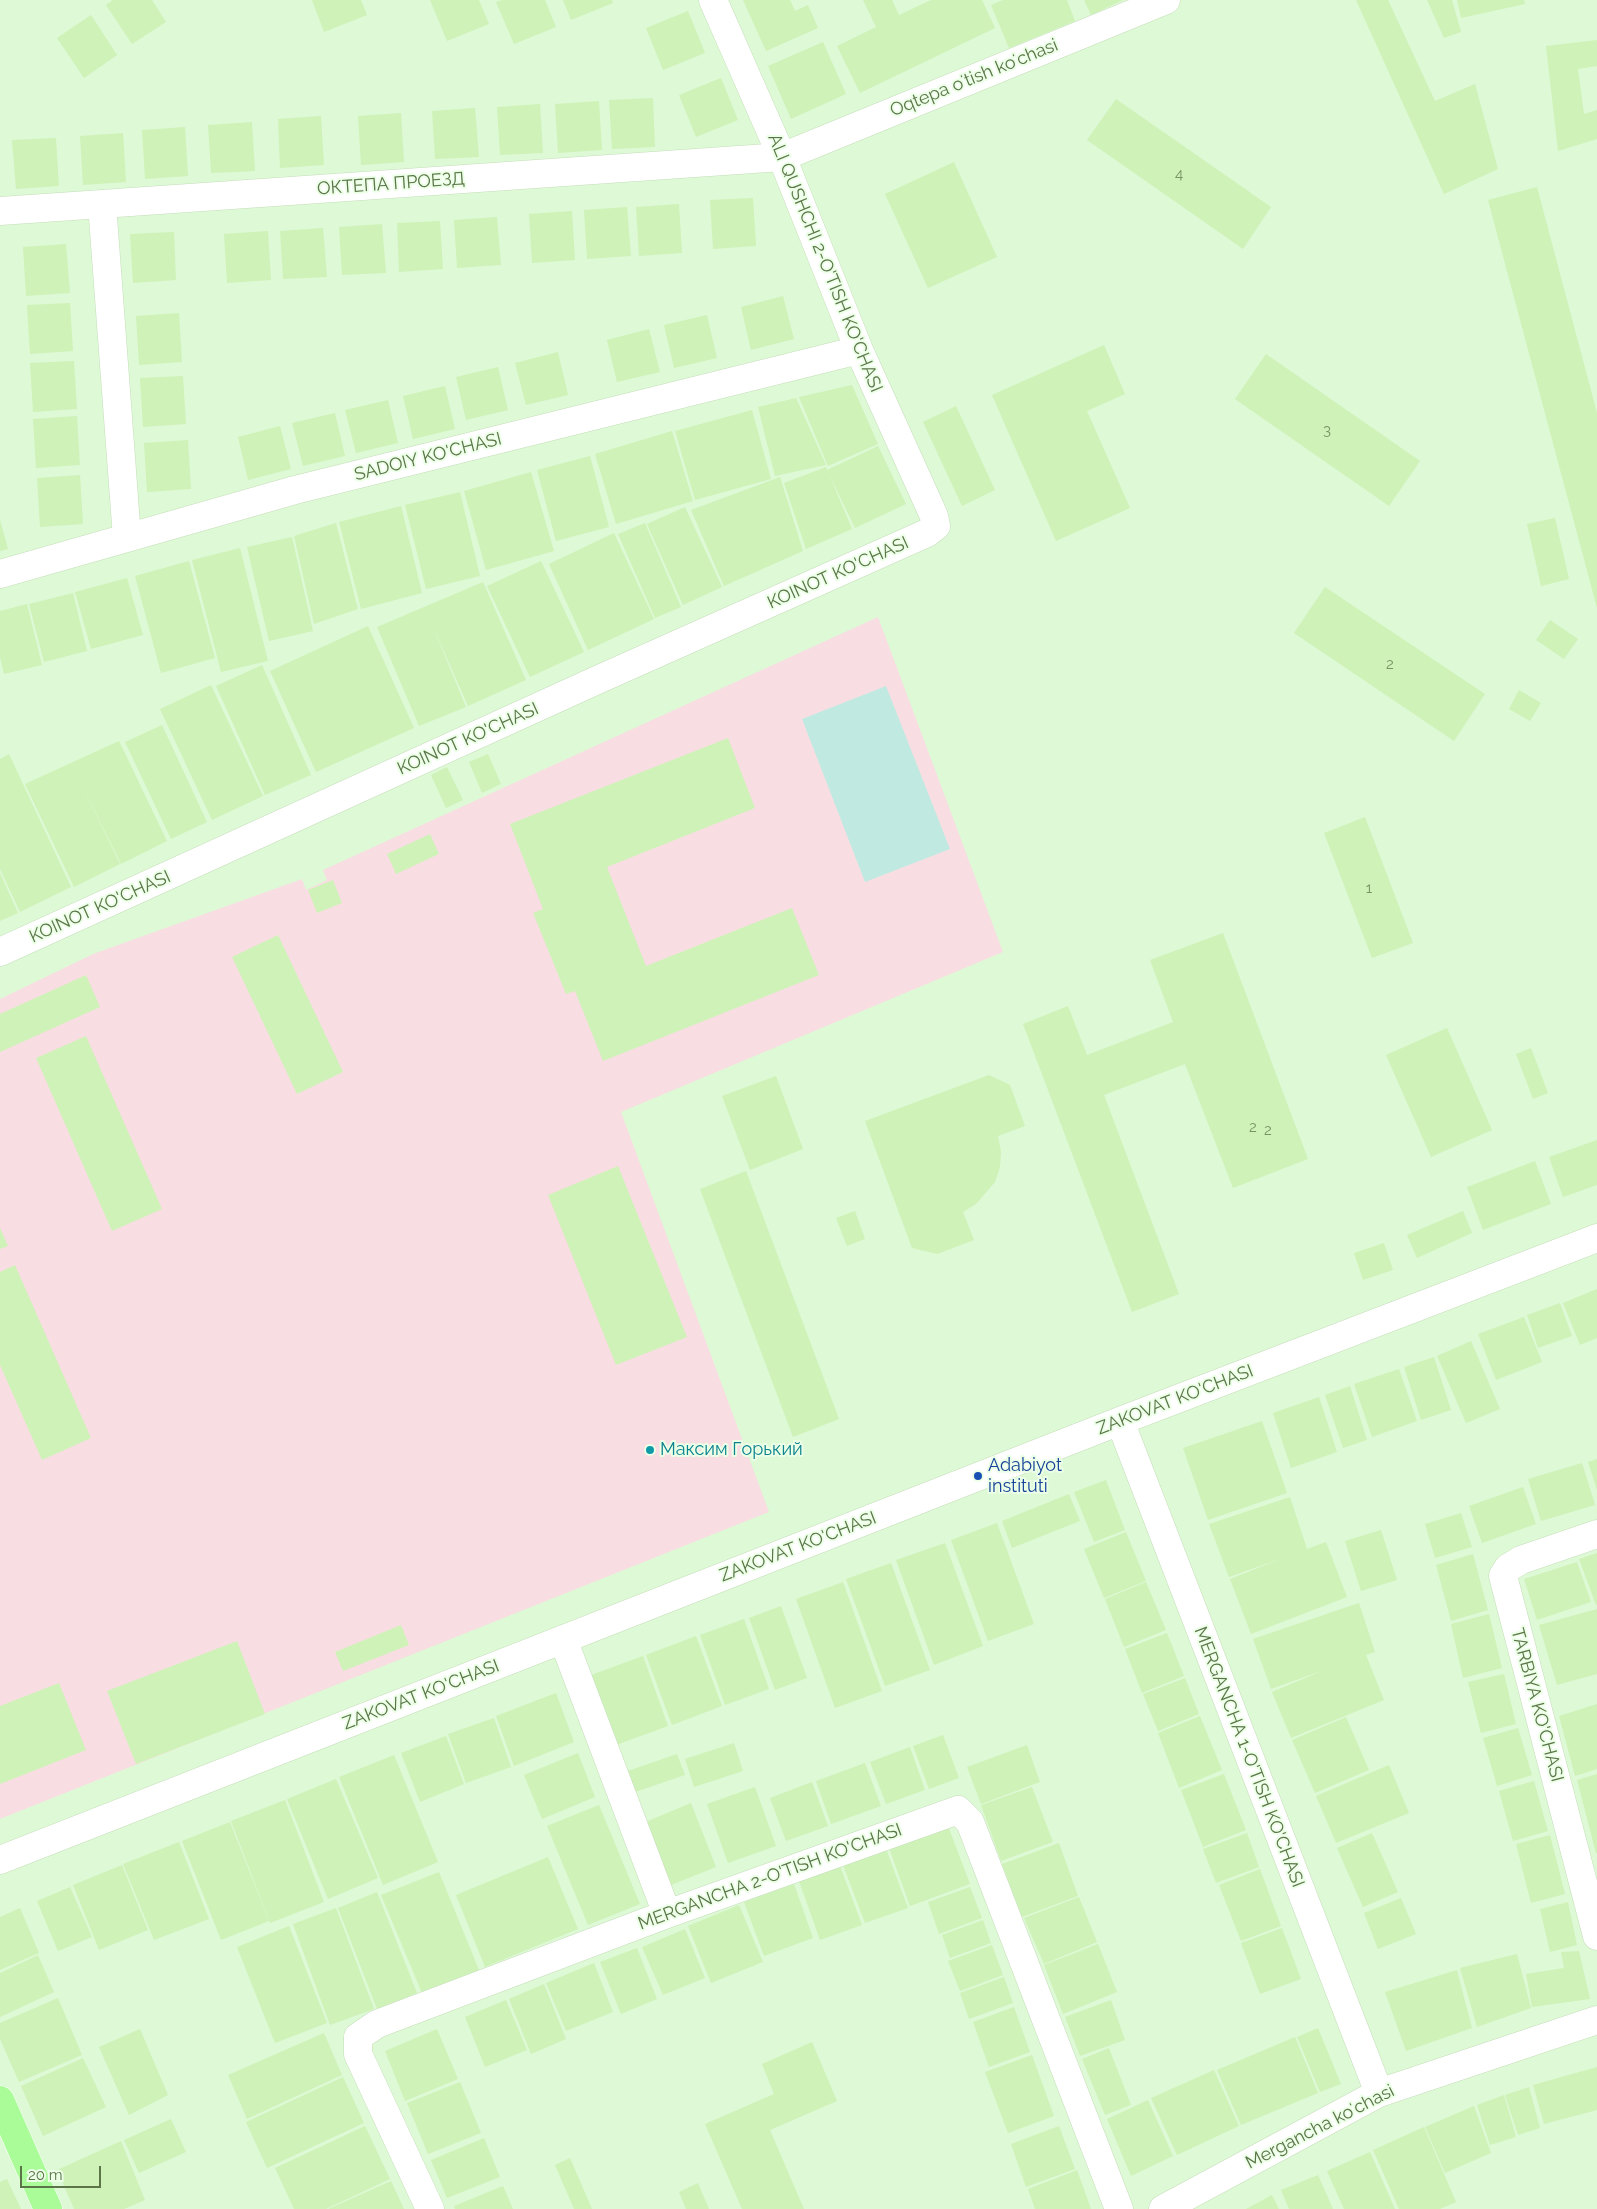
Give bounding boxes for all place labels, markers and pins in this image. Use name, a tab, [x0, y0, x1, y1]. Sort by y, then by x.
place label: Максим Горький	[660, 1439, 803, 1461]
marker: Максим Горький	[644, 1444, 656, 1456]
place label: Adabiyot instituti	[988, 1455, 1062, 1498]
marker: Adabiyot instituti	[972, 1470, 984, 1482]

